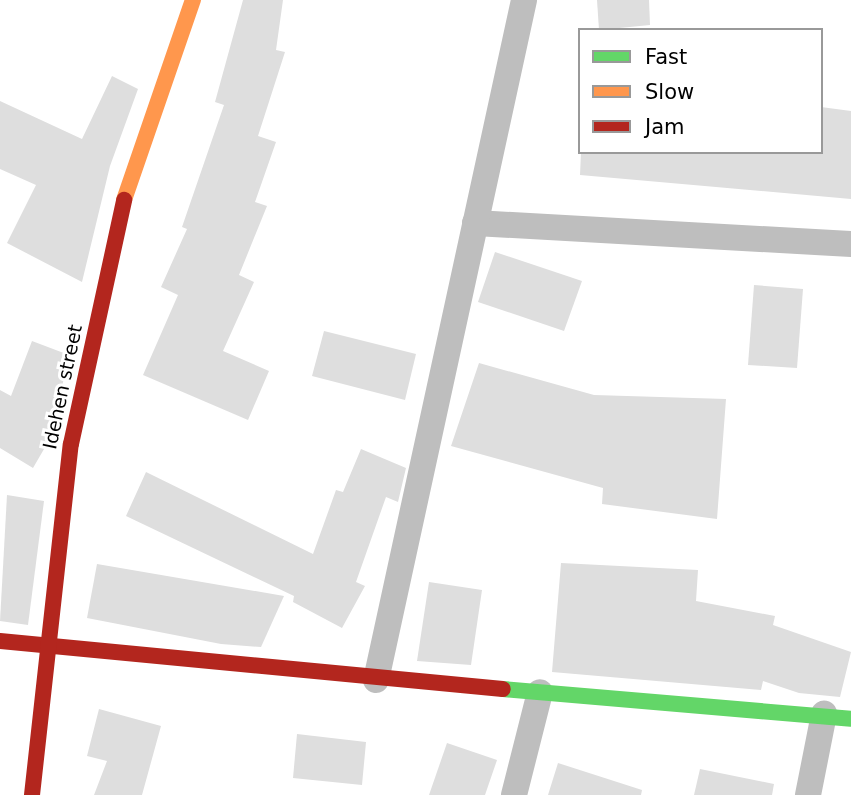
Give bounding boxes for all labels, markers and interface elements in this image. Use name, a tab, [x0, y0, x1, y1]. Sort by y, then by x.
legend	[578, 28, 823, 154]
text: Fast	[645, 45, 687, 69]
text: Slow	[645, 80, 694, 104]
text: Jam	[645, 115, 685, 139]
street label: Idehen street	[39, 323, 87, 451]

